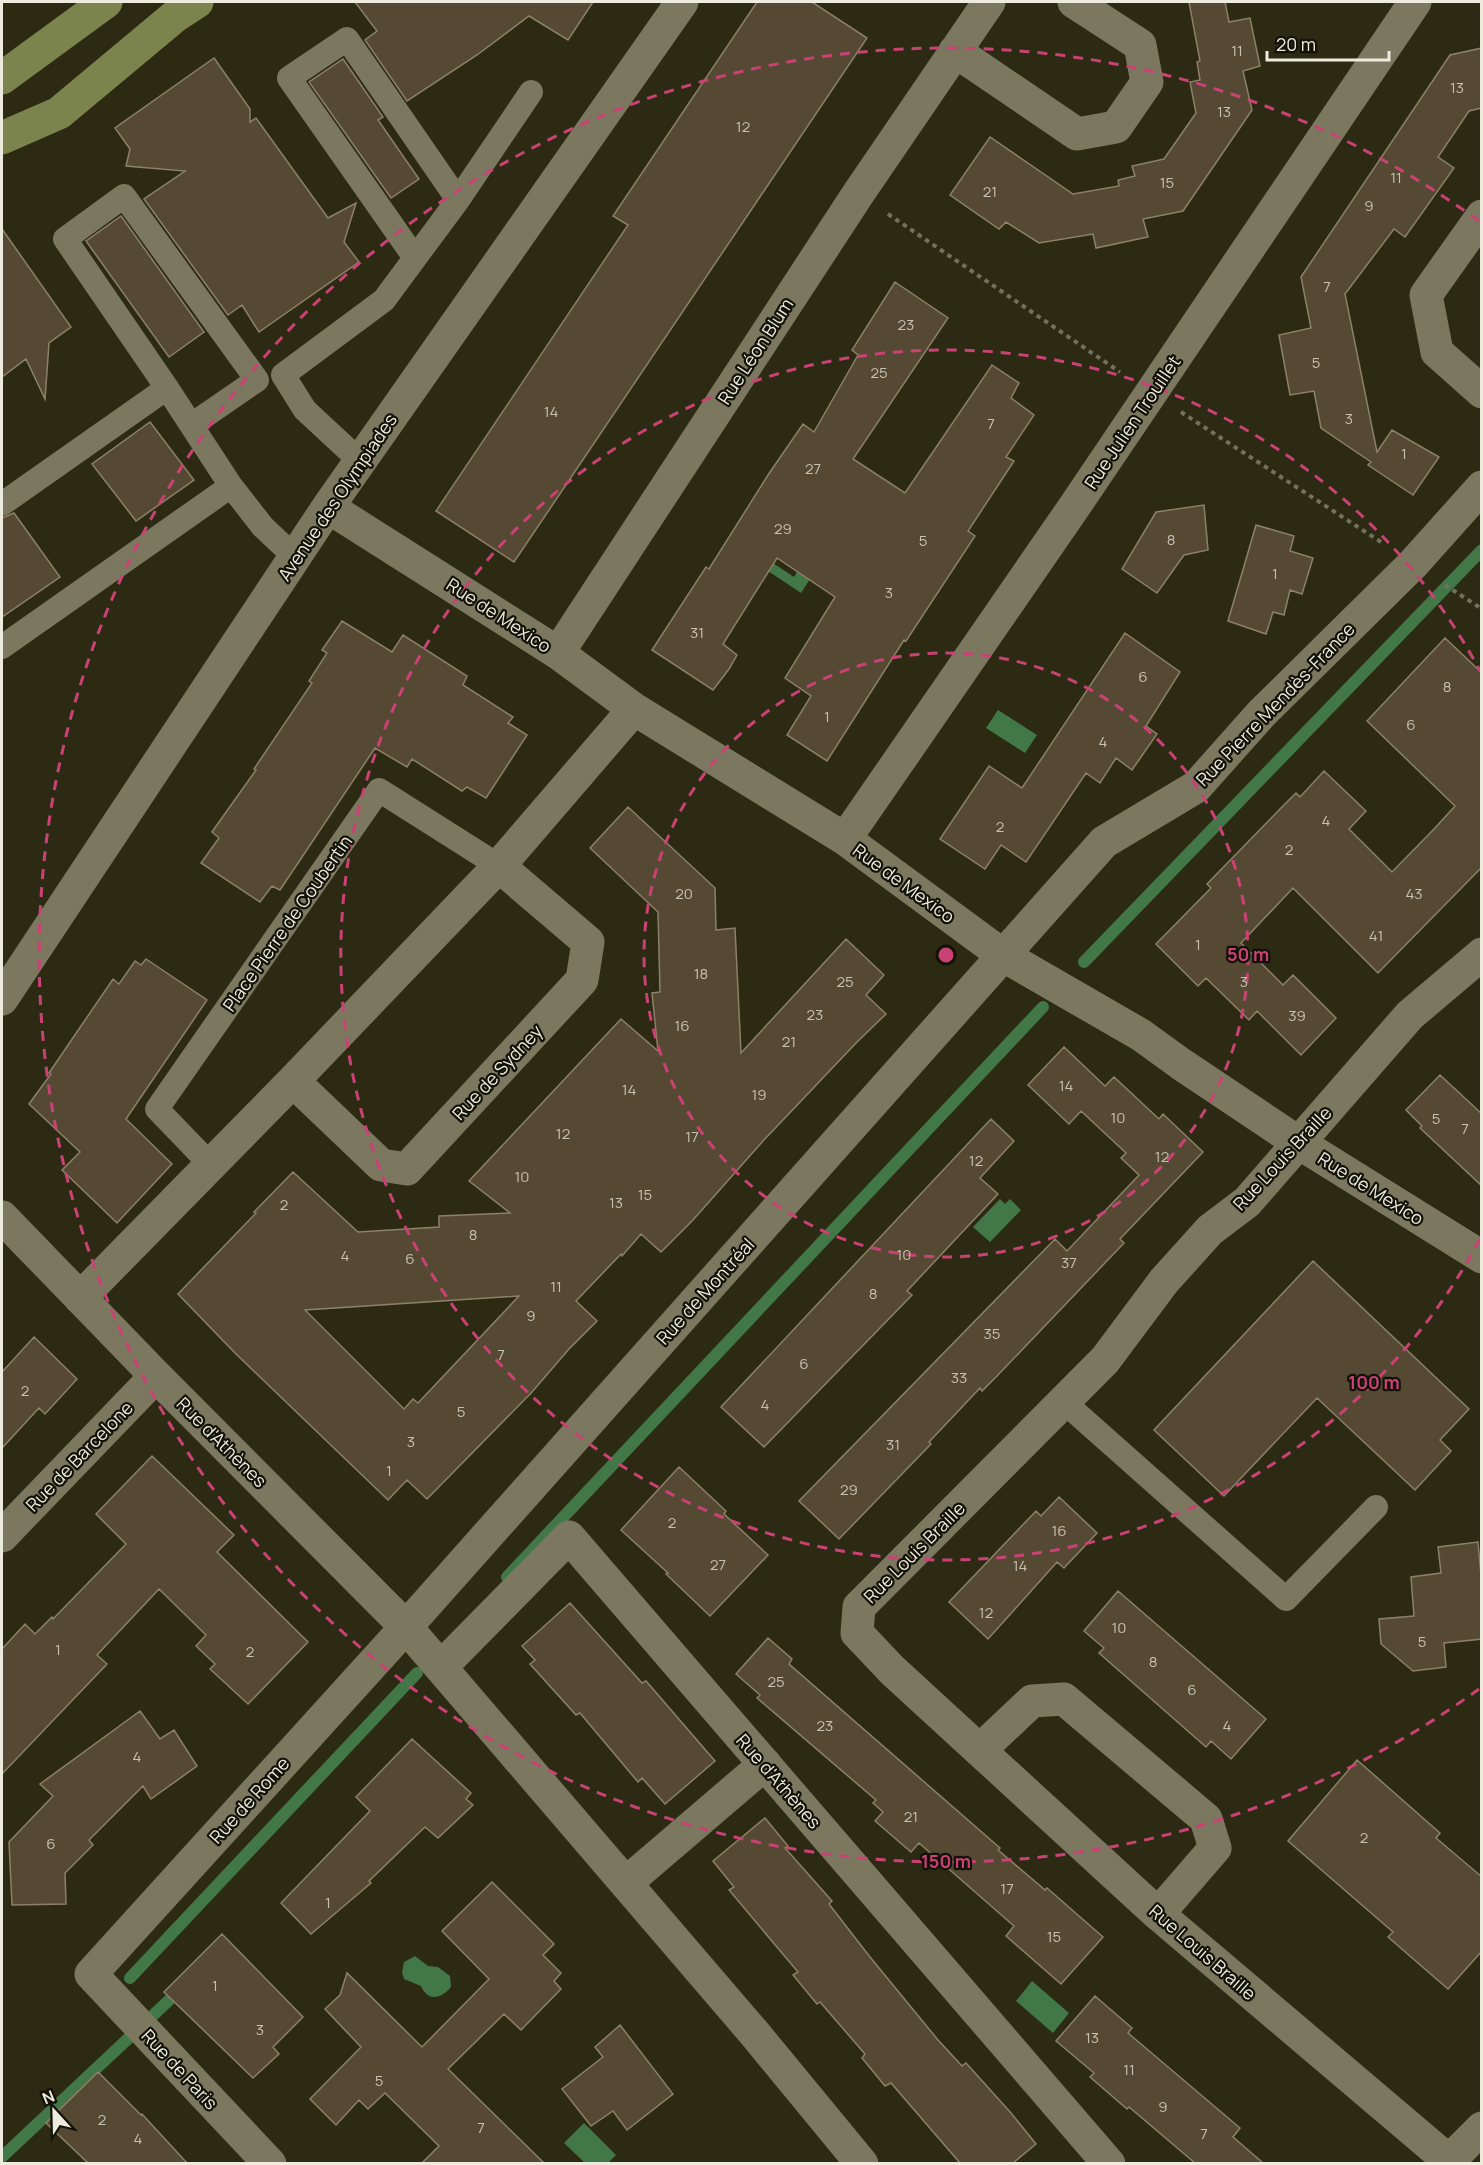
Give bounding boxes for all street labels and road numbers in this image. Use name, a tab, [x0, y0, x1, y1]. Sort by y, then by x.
street label: Rue Léon Blum	[712, 293, 798, 409]
street label: Rue Julien Trouillet	[1078, 351, 1186, 493]
street label: Avenue des Olympiades	[272, 409, 402, 585]
street label: Rue de Mexico	[442, 572, 556, 658]
street label: Rue Pierre Mendès-France	[1190, 617, 1360, 791]
street label: Place Pierre de Coubertin	[217, 830, 357, 1016]
street label: Rue de Mexico	[848, 838, 960, 928]
street label: Rue de Sydney	[447, 1019, 548, 1125]
street label: Rue Louis Braille	[1227, 1101, 1337, 1215]
street label: Rue de Mexico	[1314, 1146, 1428, 1230]
street label: Rue de Montréal	[651, 1233, 759, 1349]
street label: Rue d'Athènes	[172, 1392, 272, 1492]
street label: Rue de Barcelone	[20, 1396, 138, 1516]
street label: Rue Louis Braille	[858, 1496, 970, 1608]
street label: Rue d'Athènes	[731, 1728, 827, 1834]
street label: Rue de Rome	[204, 1752, 294, 1848]
street label: Rue Louis Braille	[1144, 1899, 1262, 2005]
street label: Rue de Paris	[137, 2024, 223, 2114]

